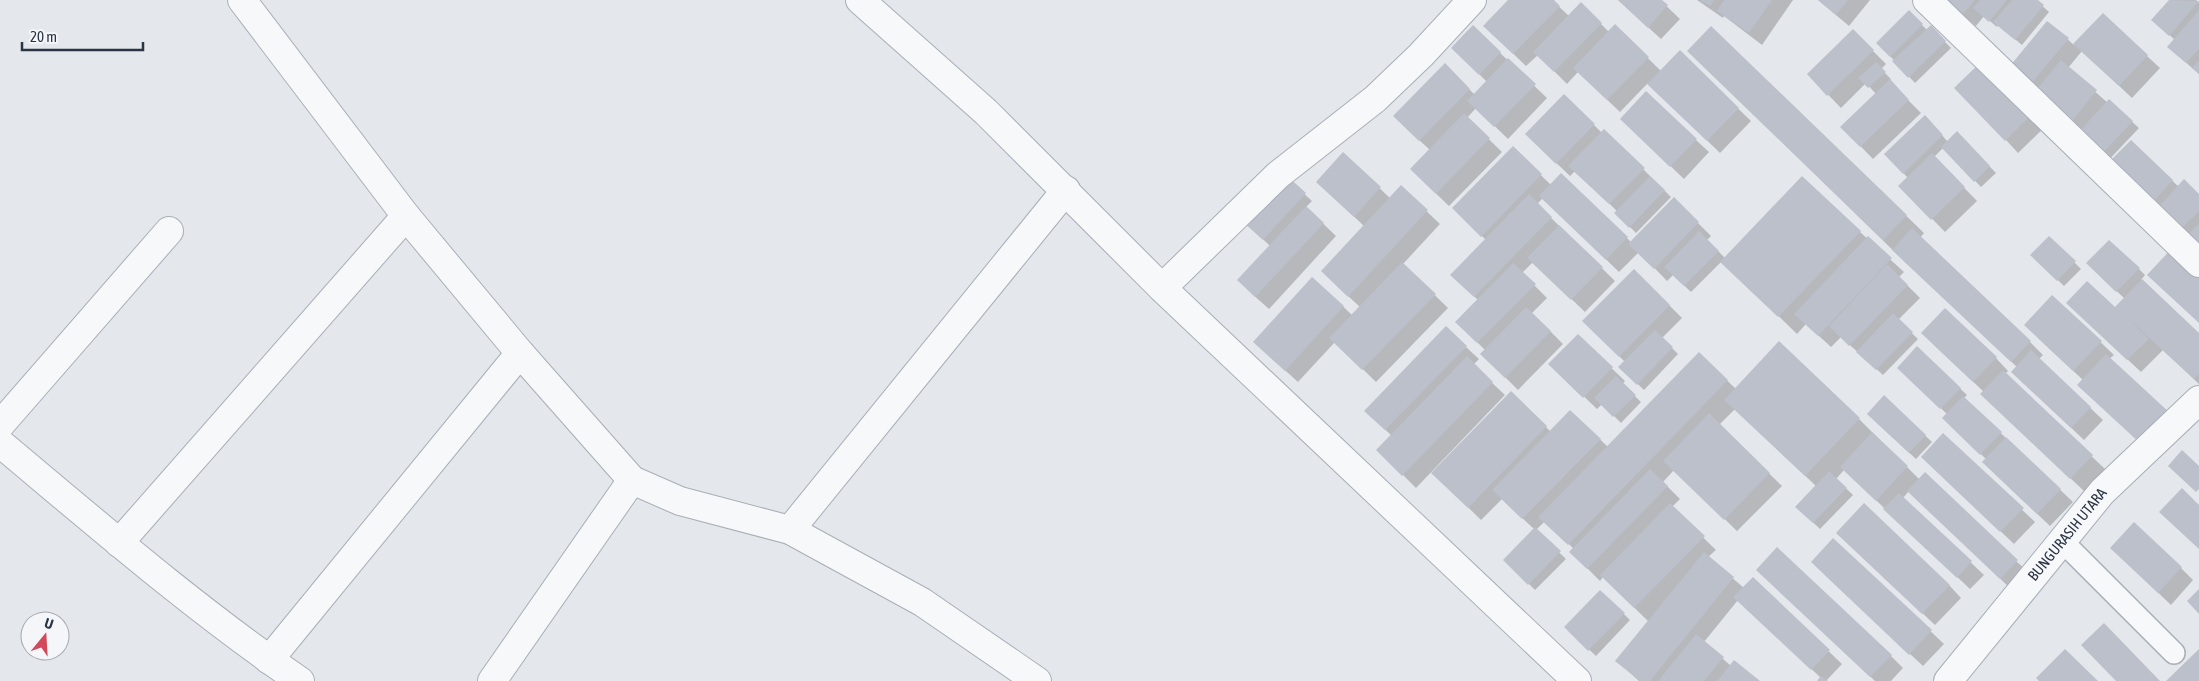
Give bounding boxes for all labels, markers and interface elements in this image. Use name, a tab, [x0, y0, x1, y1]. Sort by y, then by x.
scale bar	[22, 20, 144, 52]
text: 20 m	[30, 28, 57, 45]
street label: BUNGURASIH UTARA	[2024, 484, 2110, 584]
north arrow	[20, 611, 70, 661]
text: U	[43, 615, 55, 633]

